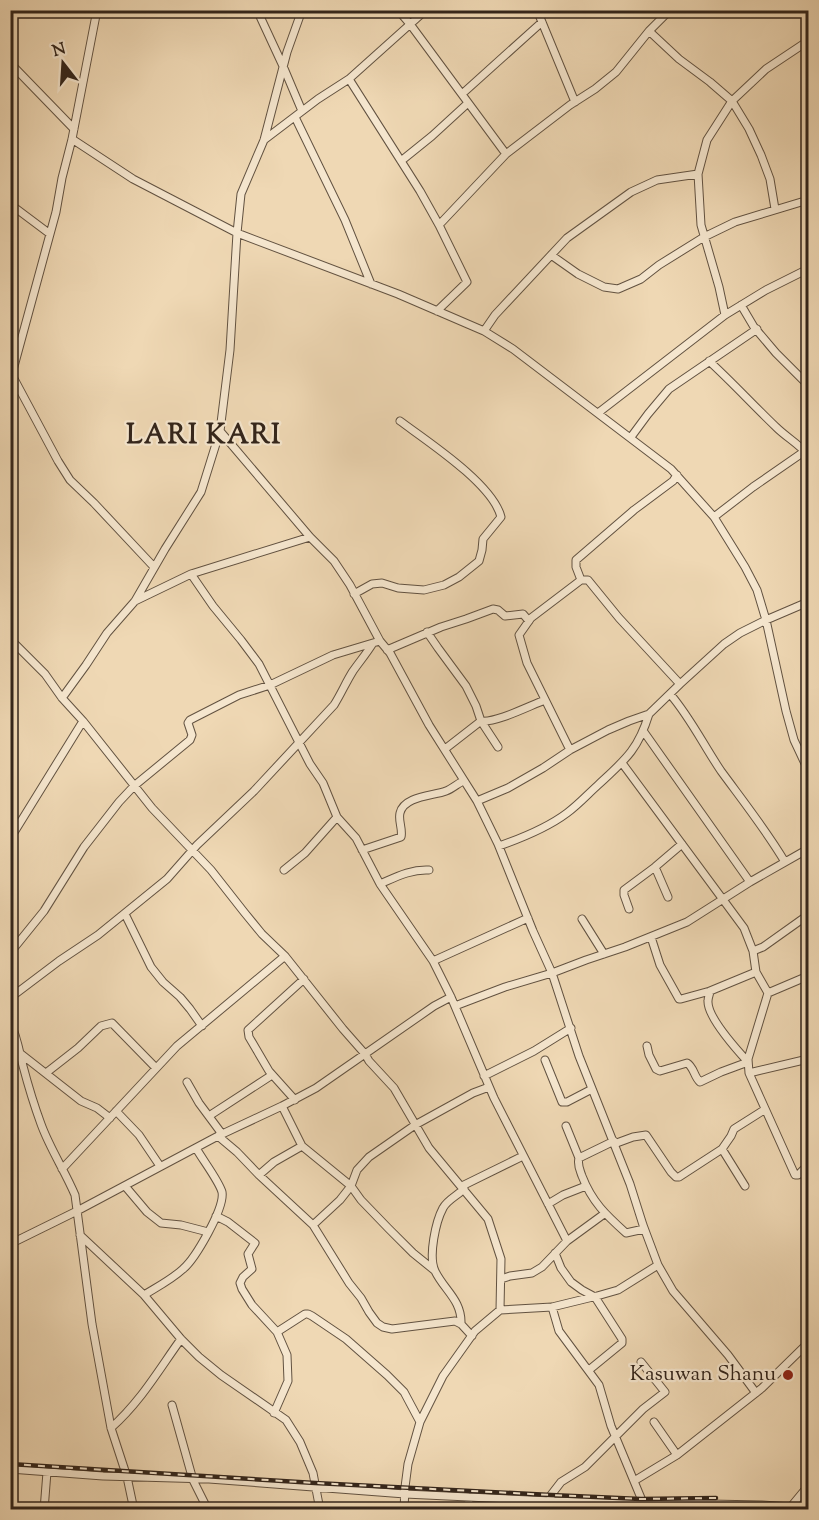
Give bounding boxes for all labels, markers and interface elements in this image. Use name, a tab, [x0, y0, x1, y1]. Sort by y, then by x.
north arrow	[33, 33, 93, 93]
text: N	[50, 38, 69, 64]
district label: LARI KARI	[126, 417, 282, 456]
place label: Kasuwan Shanu	[630, 1360, 776, 1390]
marker: Kasuwan Shanu	[781, 1368, 795, 1382]

